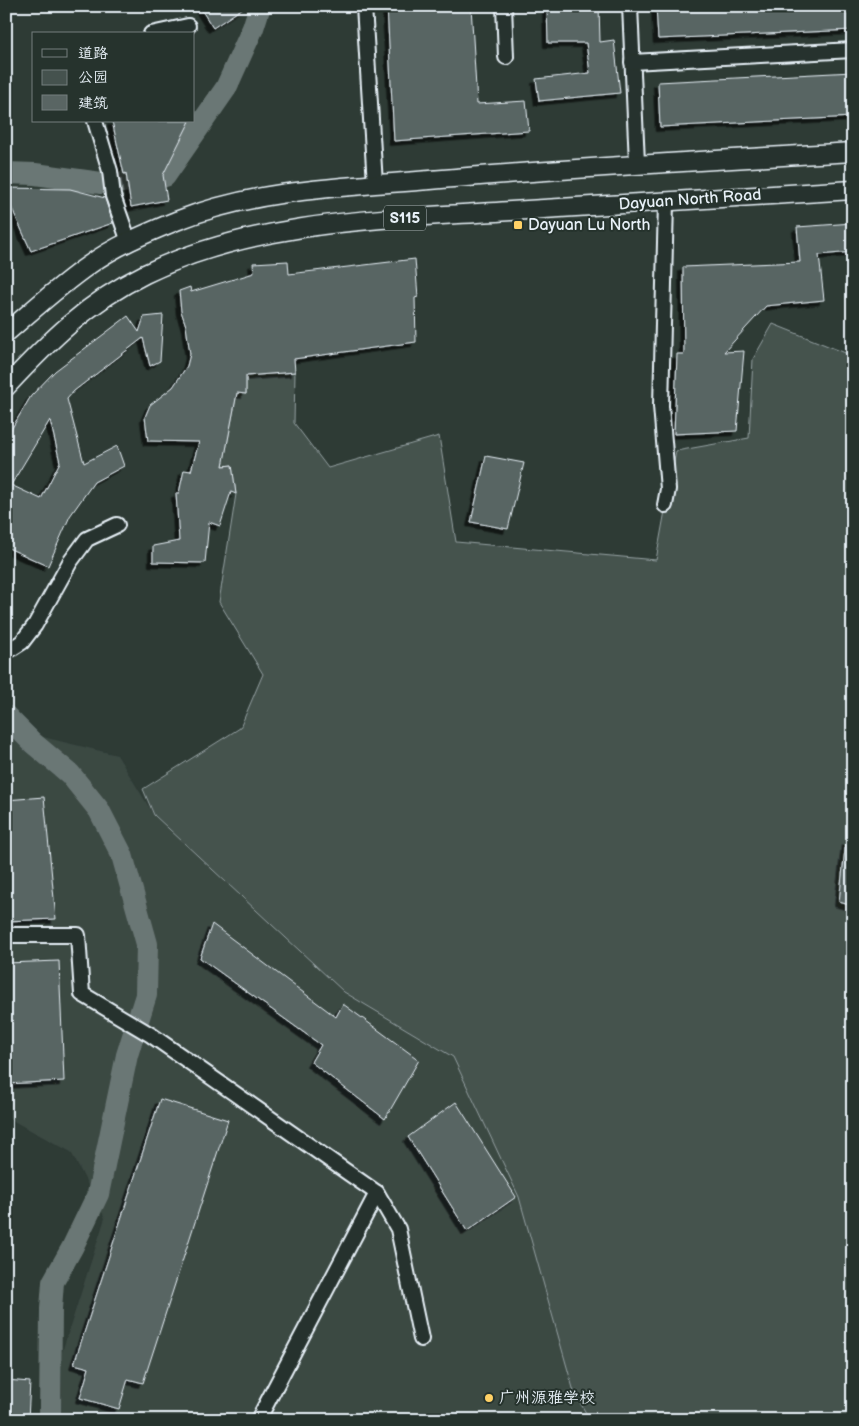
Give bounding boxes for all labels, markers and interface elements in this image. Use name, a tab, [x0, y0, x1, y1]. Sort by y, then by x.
legend	[32, 32, 195, 122]
text: 道路	[78, 44, 108, 63]
text: 公园	[78, 68, 108, 87]
text: 建筑	[78, 94, 108, 113]
street label: Dayuan North Road	[618, 186, 762, 214]
road number: S115	[384, 206, 426, 230]
place label: Dayuan Lu North	[528, 216, 650, 235]
marker: Dayuan Lu North	[512, 219, 524, 231]
place label: 广州源雅学校	[499, 1389, 595, 1408]
marker: 广州源雅学校	[483, 1392, 495, 1404]

